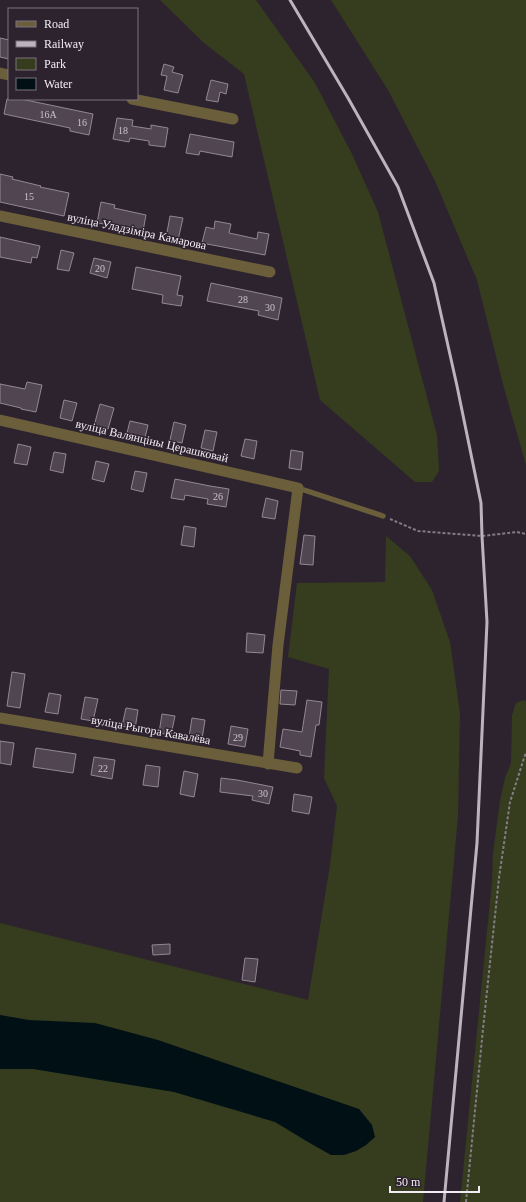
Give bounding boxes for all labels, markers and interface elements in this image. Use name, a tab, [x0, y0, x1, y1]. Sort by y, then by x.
legend	[8, 8, 138, 100]
text: Road	[44, 17, 69, 31]
text: Railway	[44, 37, 84, 51]
text: Park	[44, 57, 66, 71]
text: Water	[44, 77, 72, 91]
house number: 16А	[39, 109, 57, 120]
house number: 16	[77, 117, 87, 128]
house number: 18	[118, 125, 128, 136]
house number: 15	[24, 191, 34, 202]
street label: вуліца Уладзіміра Камарова	[66, 209, 208, 253]
house number: 20	[95, 263, 105, 274]
house number: 28	[238, 294, 248, 305]
house number: 30	[265, 302, 275, 313]
street label: вуліца Валянціны Церашковай	[74, 417, 230, 466]
house number: 26	[213, 491, 223, 502]
street label: вуліца Рыгора Кавалёва	[90, 713, 212, 747]
house number: 29	[233, 732, 243, 743]
house number: 22	[98, 763, 108, 774]
house number: 30	[258, 788, 268, 799]
scale bar	[390, 1168, 479, 1194]
text: 50 m	[396, 1175, 421, 1189]

